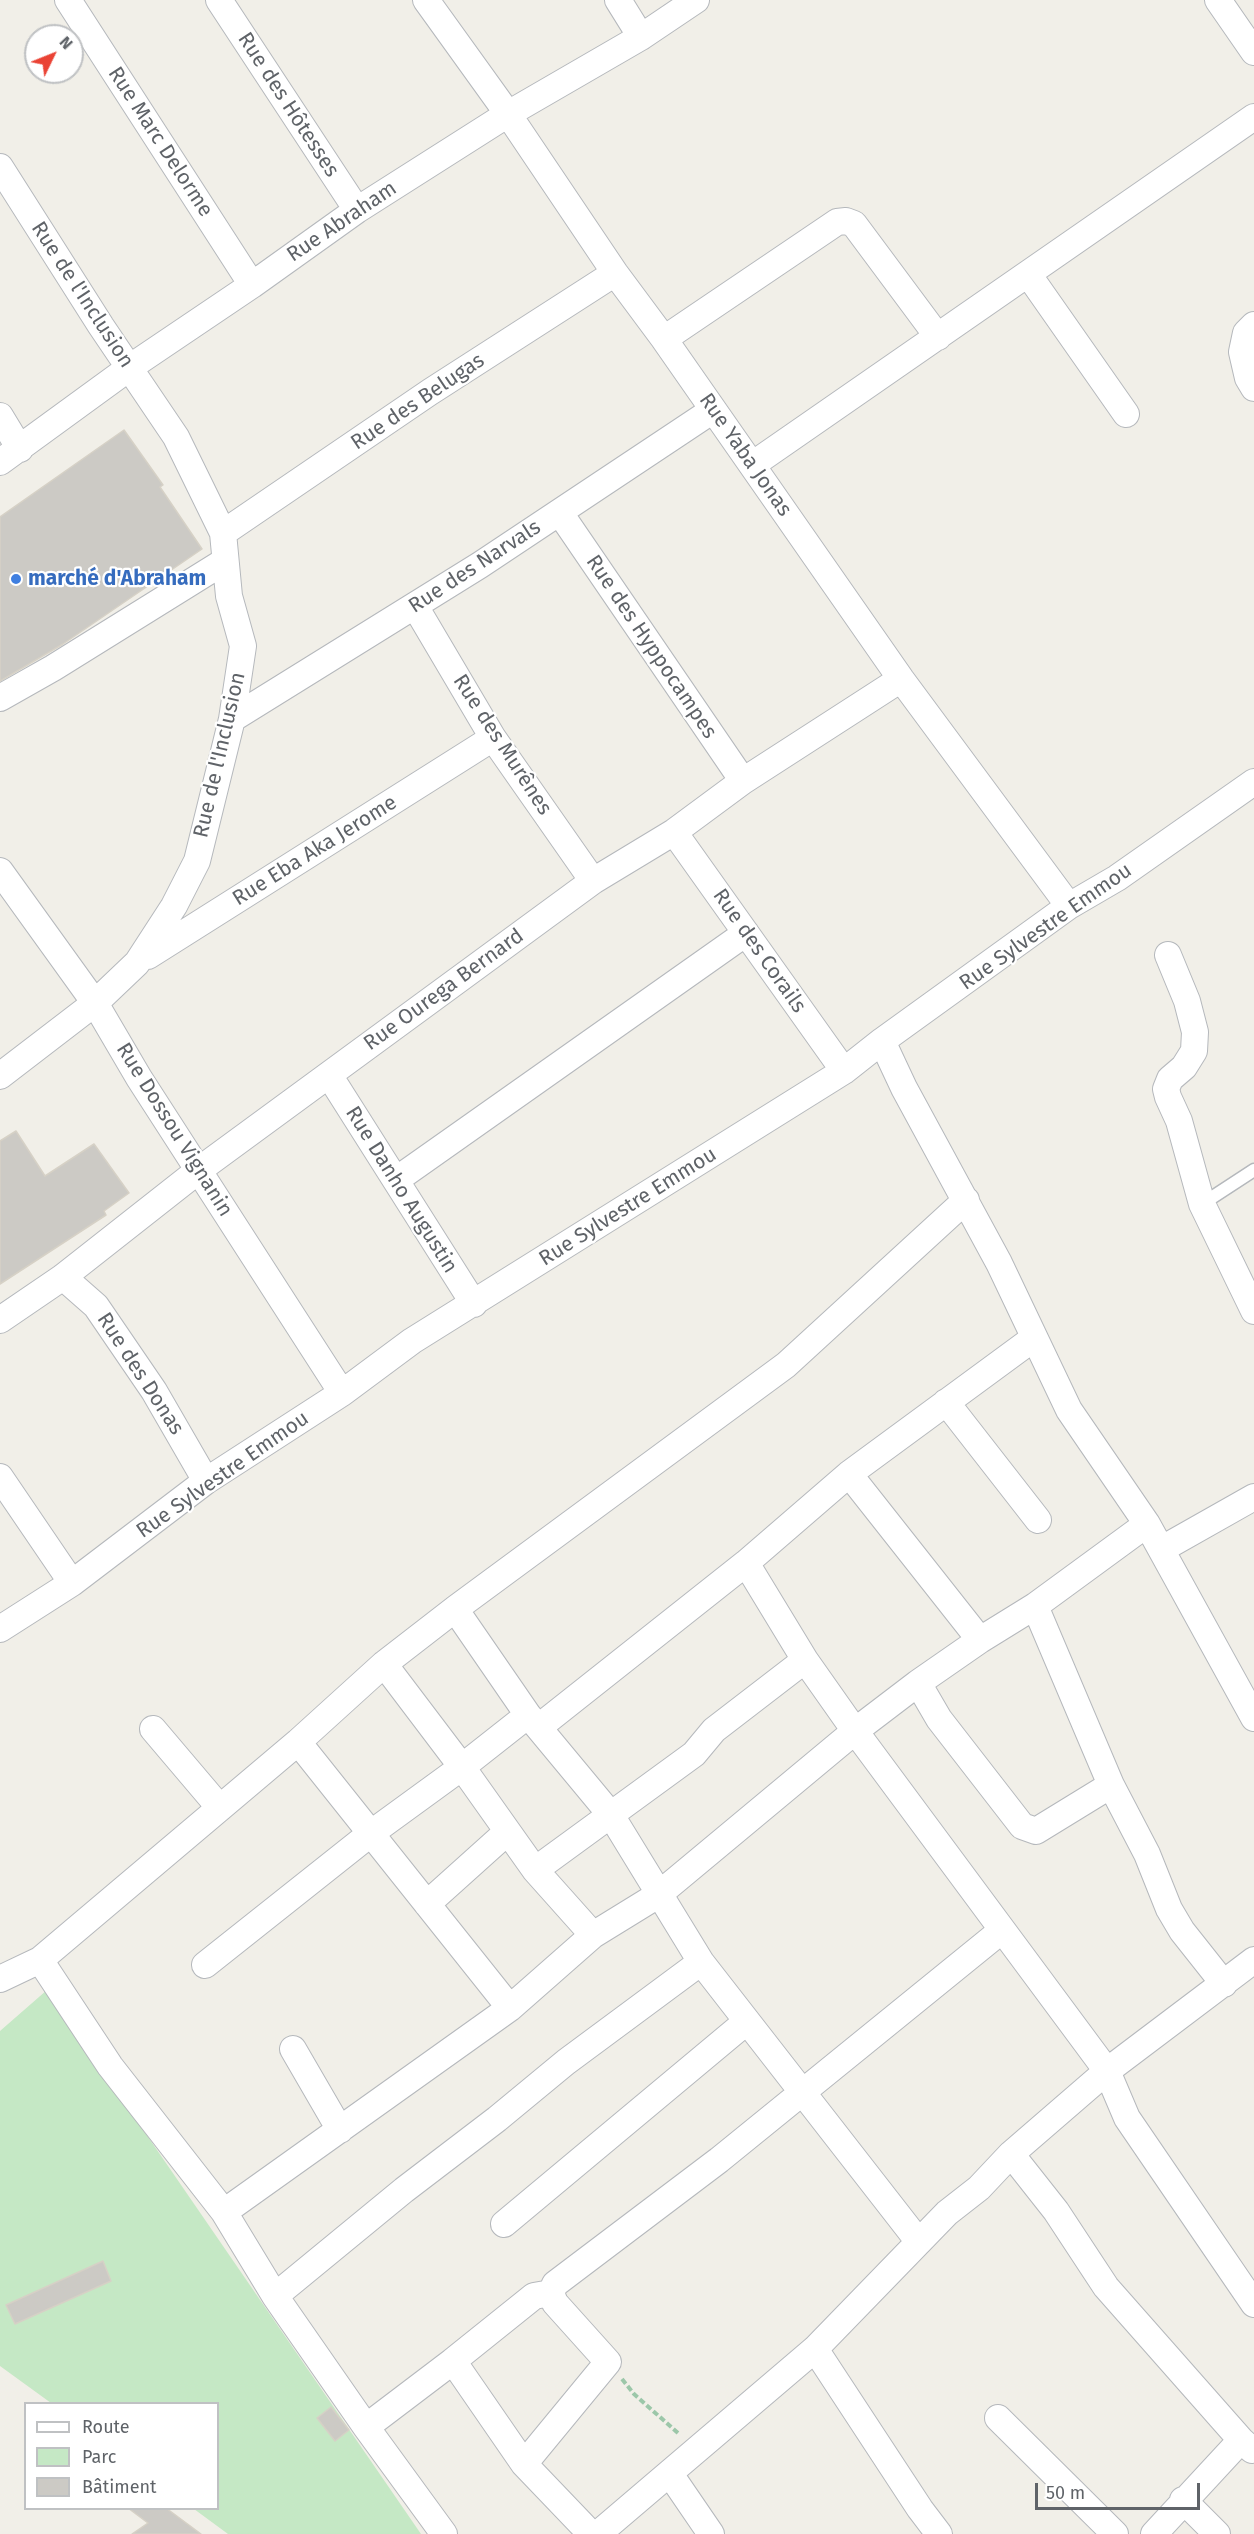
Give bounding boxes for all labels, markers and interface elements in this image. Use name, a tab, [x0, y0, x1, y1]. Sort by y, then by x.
north arrow	[24, 24, 84, 84]
street label: Rue des Hôtesses	[232, 28, 344, 182]
text: N	[55, 32, 77, 53]
street label: Rue Marc Delorme	[102, 62, 218, 222]
street label: Rue Abraham	[282, 176, 402, 268]
street label: Rue de l'Inclusion	[25, 217, 139, 373]
street label: Rue des Belugas	[347, 348, 489, 456]
street label: Rue Yaba Jonas	[693, 389, 797, 521]
street label: Rue des Narvals	[404, 515, 546, 619]
street label: Rue des Hyppocampes	[580, 550, 722, 744]
place label: marché d'Abraham	[28, 566, 206, 592]
marker: marché d'Abraham	[9, 572, 23, 586]
street label: Rue de l'Inclusion	[189, 670, 251, 840]
street label: Rue des Murênes	[447, 670, 557, 820]
street label: Rue Eba Aka Jerome	[228, 790, 402, 912]
street label: Rue Sylvestre Emmou	[955, 858, 1137, 996]
street label: Rue des Corails	[707, 884, 811, 1018]
street label: Rue Ourega Bernard	[359, 924, 529, 1056]
street label: Rue Dossou Vignanin	[110, 1039, 238, 1221]
street label: Rue Danho Augustin	[339, 1102, 463, 1278]
street label: Rue Sylvestre Emmou	[535, 1142, 721, 1272]
street label: Rue des Donas	[91, 1308, 189, 1440]
street label: Rue Sylvestre Emmou	[132, 1406, 314, 1544]
legend	[24, 2402, 219, 2510]
text: Route	[82, 2416, 130, 2438]
text: Parc	[82, 2446, 116, 2468]
scale bar	[1038, 2471, 1203, 2509]
text: Bâtiment	[82, 2476, 157, 2498]
text: 50 m	[1046, 2482, 1085, 2504]

